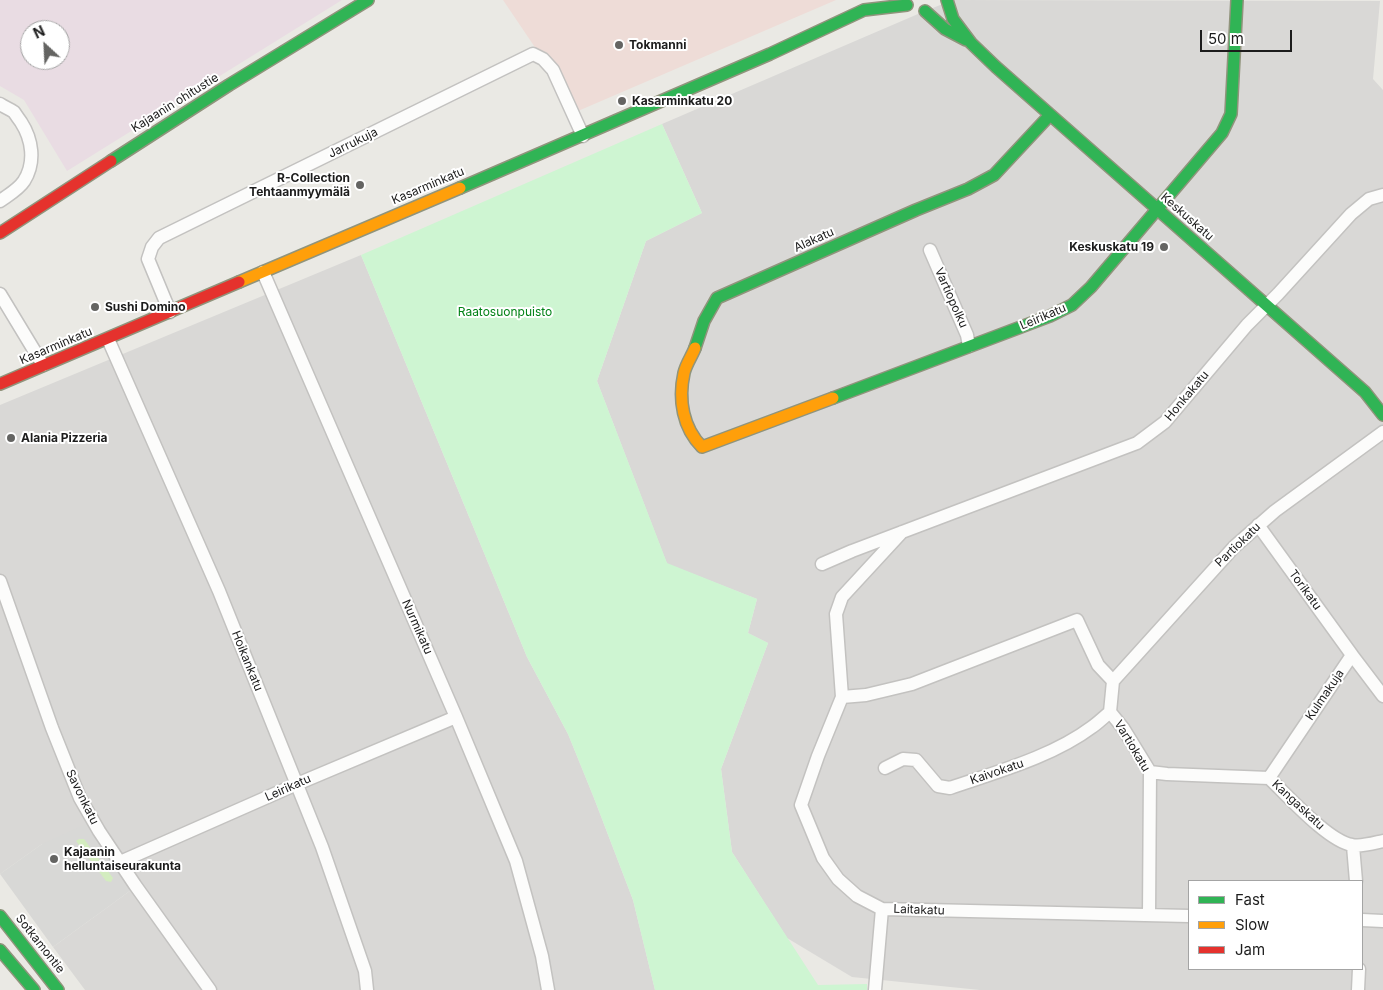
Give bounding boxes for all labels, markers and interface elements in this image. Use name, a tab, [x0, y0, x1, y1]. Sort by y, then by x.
north arrow	[20, 20, 70, 70]
scale bar	[1203, 20, 1296, 52]
text: N	[30, 22, 47, 42]
text: 50 m	[1208, 29, 1244, 48]
place label: Tokmanni	[629, 38, 687, 52]
marker: Tokmanni	[613, 39, 625, 51]
street label: Kajaanin ohitustie	[129, 70, 221, 136]
place label: Kasarminkatu 20	[632, 94, 732, 108]
marker: Kasarminkatu 20	[616, 95, 628, 107]
street label: Jarrukuja	[326, 125, 380, 161]
street label: Kasarminkatu	[390, 164, 466, 208]
place label: R-Collection Tehtaanmyymälä	[249, 171, 350, 199]
marker: R-Collection Tehtaanmyymälä	[354, 179, 366, 191]
street label: Keskuskatu	[1158, 190, 1216, 244]
street label: Alakatu	[792, 225, 836, 255]
place label: Keskuskatu 19	[1069, 240, 1154, 254]
marker: Keskuskatu 19	[1158, 241, 1170, 253]
street label: Vartiopolku	[931, 266, 971, 330]
place label: Sushi Domino	[105, 300, 186, 314]
marker: Sushi Domino	[89, 301, 101, 313]
street label: Leirikatu	[1018, 301, 1068, 333]
park label: Raatosuonpuisto	[458, 305, 552, 319]
street label: Kasarminkatu	[18, 324, 94, 368]
street label: Honkakatu	[1162, 368, 1212, 424]
place label: Alania Pizzeria	[21, 431, 108, 445]
marker: Alania Pizzeria	[5, 432, 17, 444]
street label: Partiokatu	[1212, 520, 1264, 570]
street label: Torikatu	[1286, 567, 1324, 613]
street label: Nurmikatu	[399, 597, 435, 657]
street label: Hoikankatu	[228, 629, 266, 693]
street label: Kulmakuja	[1303, 667, 1347, 723]
street label: Vartiokatu	[1111, 718, 1153, 774]
street label: Kaivokatu	[968, 756, 1026, 788]
street label: Savonkatu	[63, 767, 101, 827]
street label: Leirikatu	[263, 772, 313, 804]
street label: Kangaskatu	[1269, 777, 1327, 833]
place label: Kajaanin helluntaiseurakunta	[64, 845, 181, 873]
marker: Kajaanin helluntaiseurakunta	[48, 853, 60, 865]
legend	[1188, 880, 1363, 970]
text: Fast	[1235, 890, 1265, 909]
street label: Laitakatu	[893, 902, 945, 918]
street label: Sotkamontie	[13, 912, 67, 976]
text: Slow	[1235, 915, 1269, 934]
text: Jam	[1235, 940, 1265, 959]

